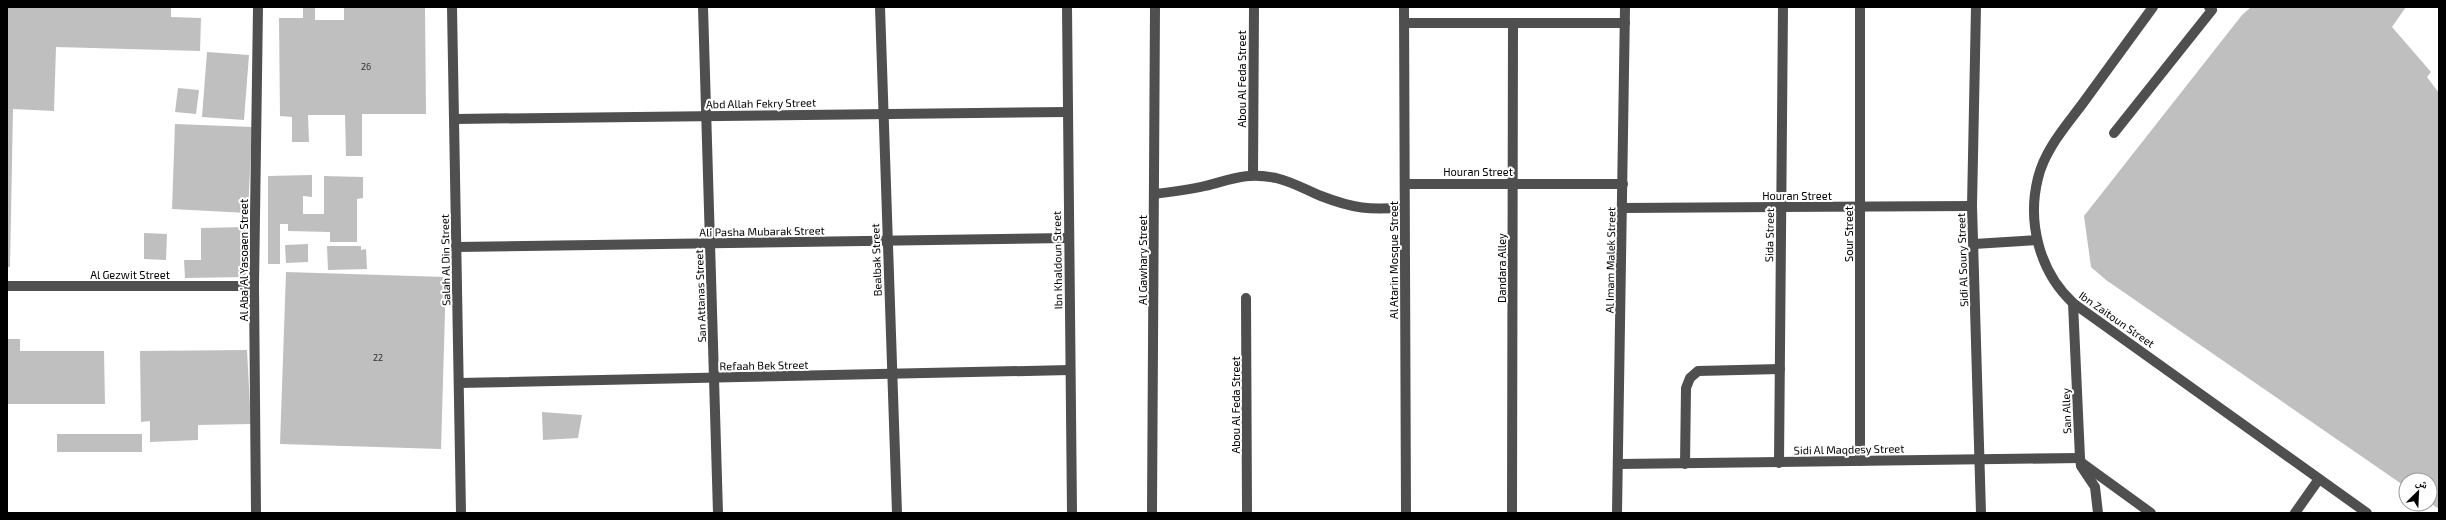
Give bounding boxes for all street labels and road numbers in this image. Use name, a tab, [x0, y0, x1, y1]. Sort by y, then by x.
street label: Abou Al Feda Street	[1235, 30, 1248, 128]
street label: Abd Allah Fekry Street	[706, 96, 816, 110]
street label: Houran Street	[1443, 165, 1513, 178]
street label: Houran Street	[1762, 189, 1832, 202]
street label: Al Aba' Al Yasoaen Street	[237, 199, 250, 321]
street label: Al Atarin Mosque Street	[1387, 201, 1400, 319]
street label: Sour Street	[1842, 206, 1855, 262]
street label: Al Imam Malek Street	[1603, 207, 1617, 313]
street label: Sida Street	[1762, 208, 1776, 262]
street label: Ibn Khaldoun Street	[1050, 211, 1064, 309]
street label: Sidi Al Soury Street	[1954, 213, 1970, 307]
street label: Salah Al Din Street	[438, 214, 452, 306]
street label: Al Gawhary Street	[1136, 215, 1149, 305]
street label: Ali Pasha Mubarak Street	[699, 223, 825, 239]
street label: Bealbak Street	[868, 223, 884, 297]
street label: Dandara Alley	[1495, 233, 1508, 303]
street label: San Attanas Street	[692, 249, 708, 343]
street label: Al Gezwit Street	[90, 268, 170, 281]
street label: Ibn Zaitoun Street	[2077, 288, 2157, 350]
street label: Abou Al Feda Street	[1229, 356, 1242, 454]
street label: Refaah Bek Street	[719, 358, 809, 372]
street label: San Alley	[2059, 388, 2073, 434]
street label: Sidi Al Maqdesy Street	[1794, 442, 1904, 456]

